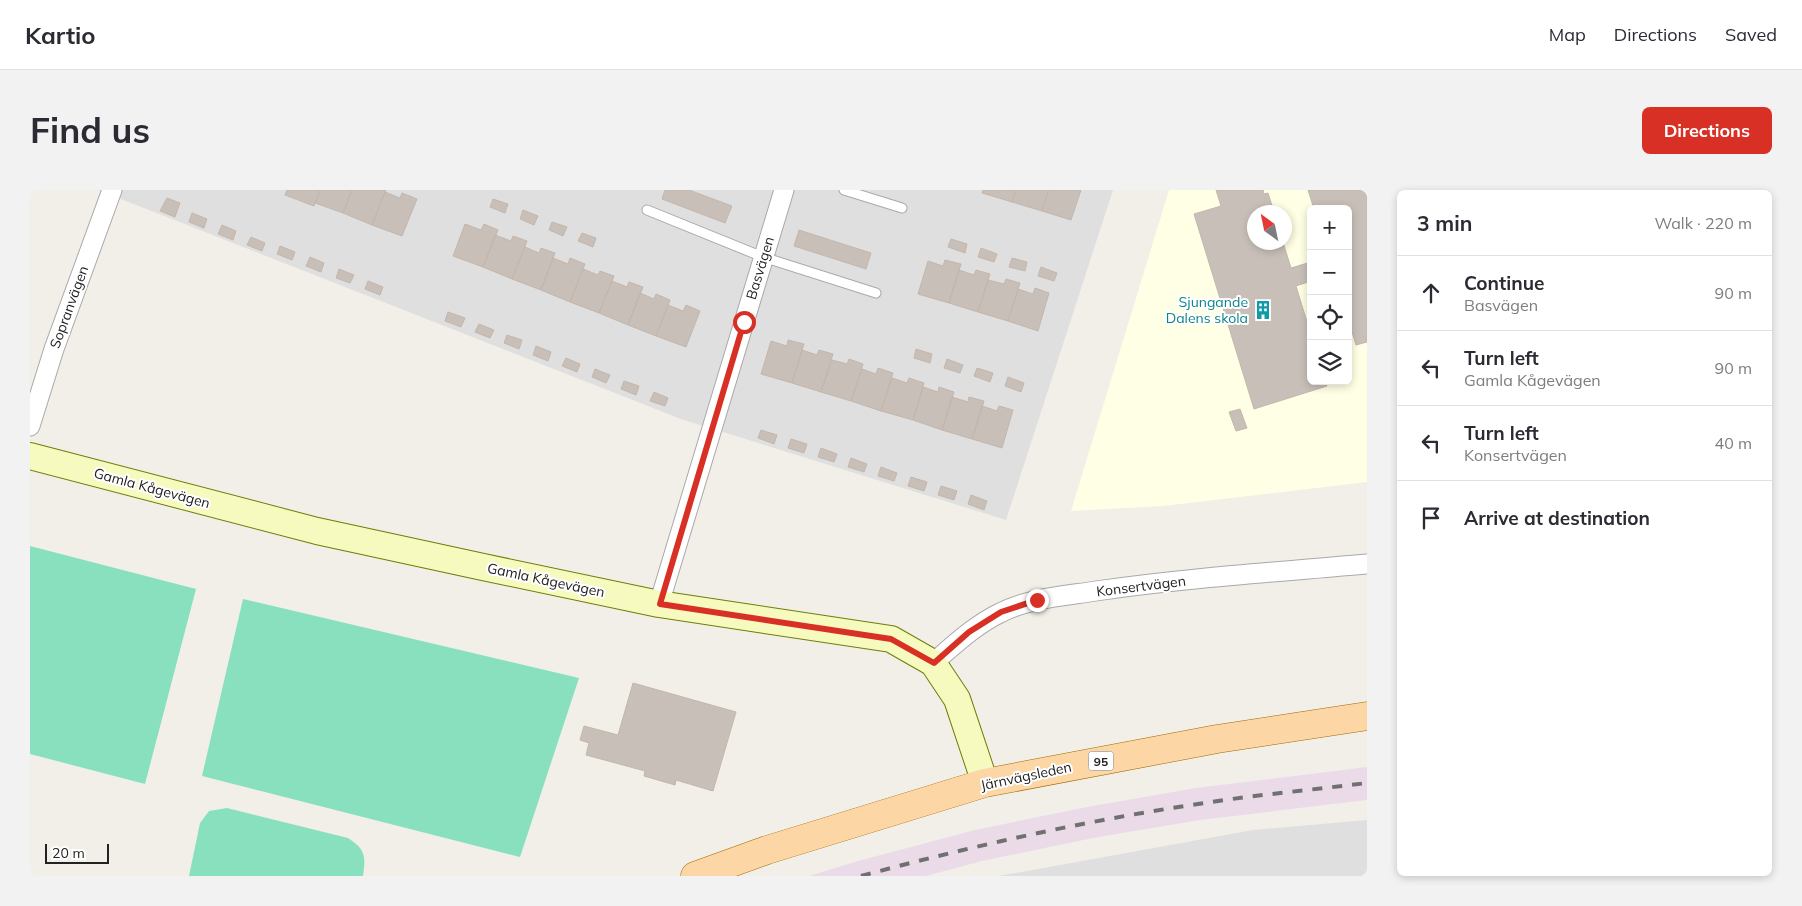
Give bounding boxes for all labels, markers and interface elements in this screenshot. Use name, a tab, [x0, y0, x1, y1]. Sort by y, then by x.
text: Kartio	[25, 20, 96, 50]
text: Map	[1549, 23, 1586, 46]
text: Directions	[1614, 23, 1697, 46]
text: Saved	[1725, 23, 1777, 46]
button: Directions	[1642, 107, 1772, 154]
text: Find us	[30, 108, 150, 152]
north arrow	[1247, 205, 1292, 250]
map controls	[1307, 205, 1352, 385]
button: +	[1307, 205, 1352, 250]
text: 3 min	[1417, 210, 1472, 236]
text: Walk · 220 m	[1654, 213, 1752, 233]
street label: Basvägen	[742, 234, 778, 302]
button: −	[1307, 250, 1352, 295]
street label: Sopranvägen	[46, 263, 92, 351]
text: Continue	[1464, 271, 1544, 295]
icon: ahead	[1417, 279, 1445, 307]
text: 90 m	[1715, 283, 1752, 303]
place label: Sjungande Dalens skola	[1166, 293, 1248, 327]
button: locate	[1307, 295, 1352, 340]
text: Basvägen	[1464, 295, 1538, 315]
building icon: Sjungande Dalens skola	[1252, 299, 1274, 321]
route start	[733, 311, 756, 334]
button: layers	[1307, 340, 1352, 385]
text: Turn left	[1464, 346, 1539, 370]
icon: left	[1417, 354, 1445, 382]
text: 90 m	[1715, 358, 1752, 378]
text: Gamla Kågevägen	[1464, 370, 1601, 390]
text: Turn left	[1464, 421, 1539, 445]
icon: left	[1417, 429, 1445, 457]
text: 40 m	[1715, 433, 1752, 453]
text: Konsertvägen	[1464, 445, 1567, 465]
street label: Gamla Kågevägen	[92, 464, 212, 512]
icon: arrive	[1417, 504, 1445, 532]
text: Arrive at destination	[1464, 506, 1650, 530]
street label: Gamla Kågevägen	[486, 559, 606, 601]
street label: Konsertvägen	[1095, 572, 1187, 600]
route end	[1026, 589, 1049, 612]
road number: 95	[1088, 752, 1114, 770]
street label: Järnvägsleden	[979, 758, 1073, 794]
scale bar	[45, 841, 109, 864]
text: 20 m	[52, 844, 85, 862]

